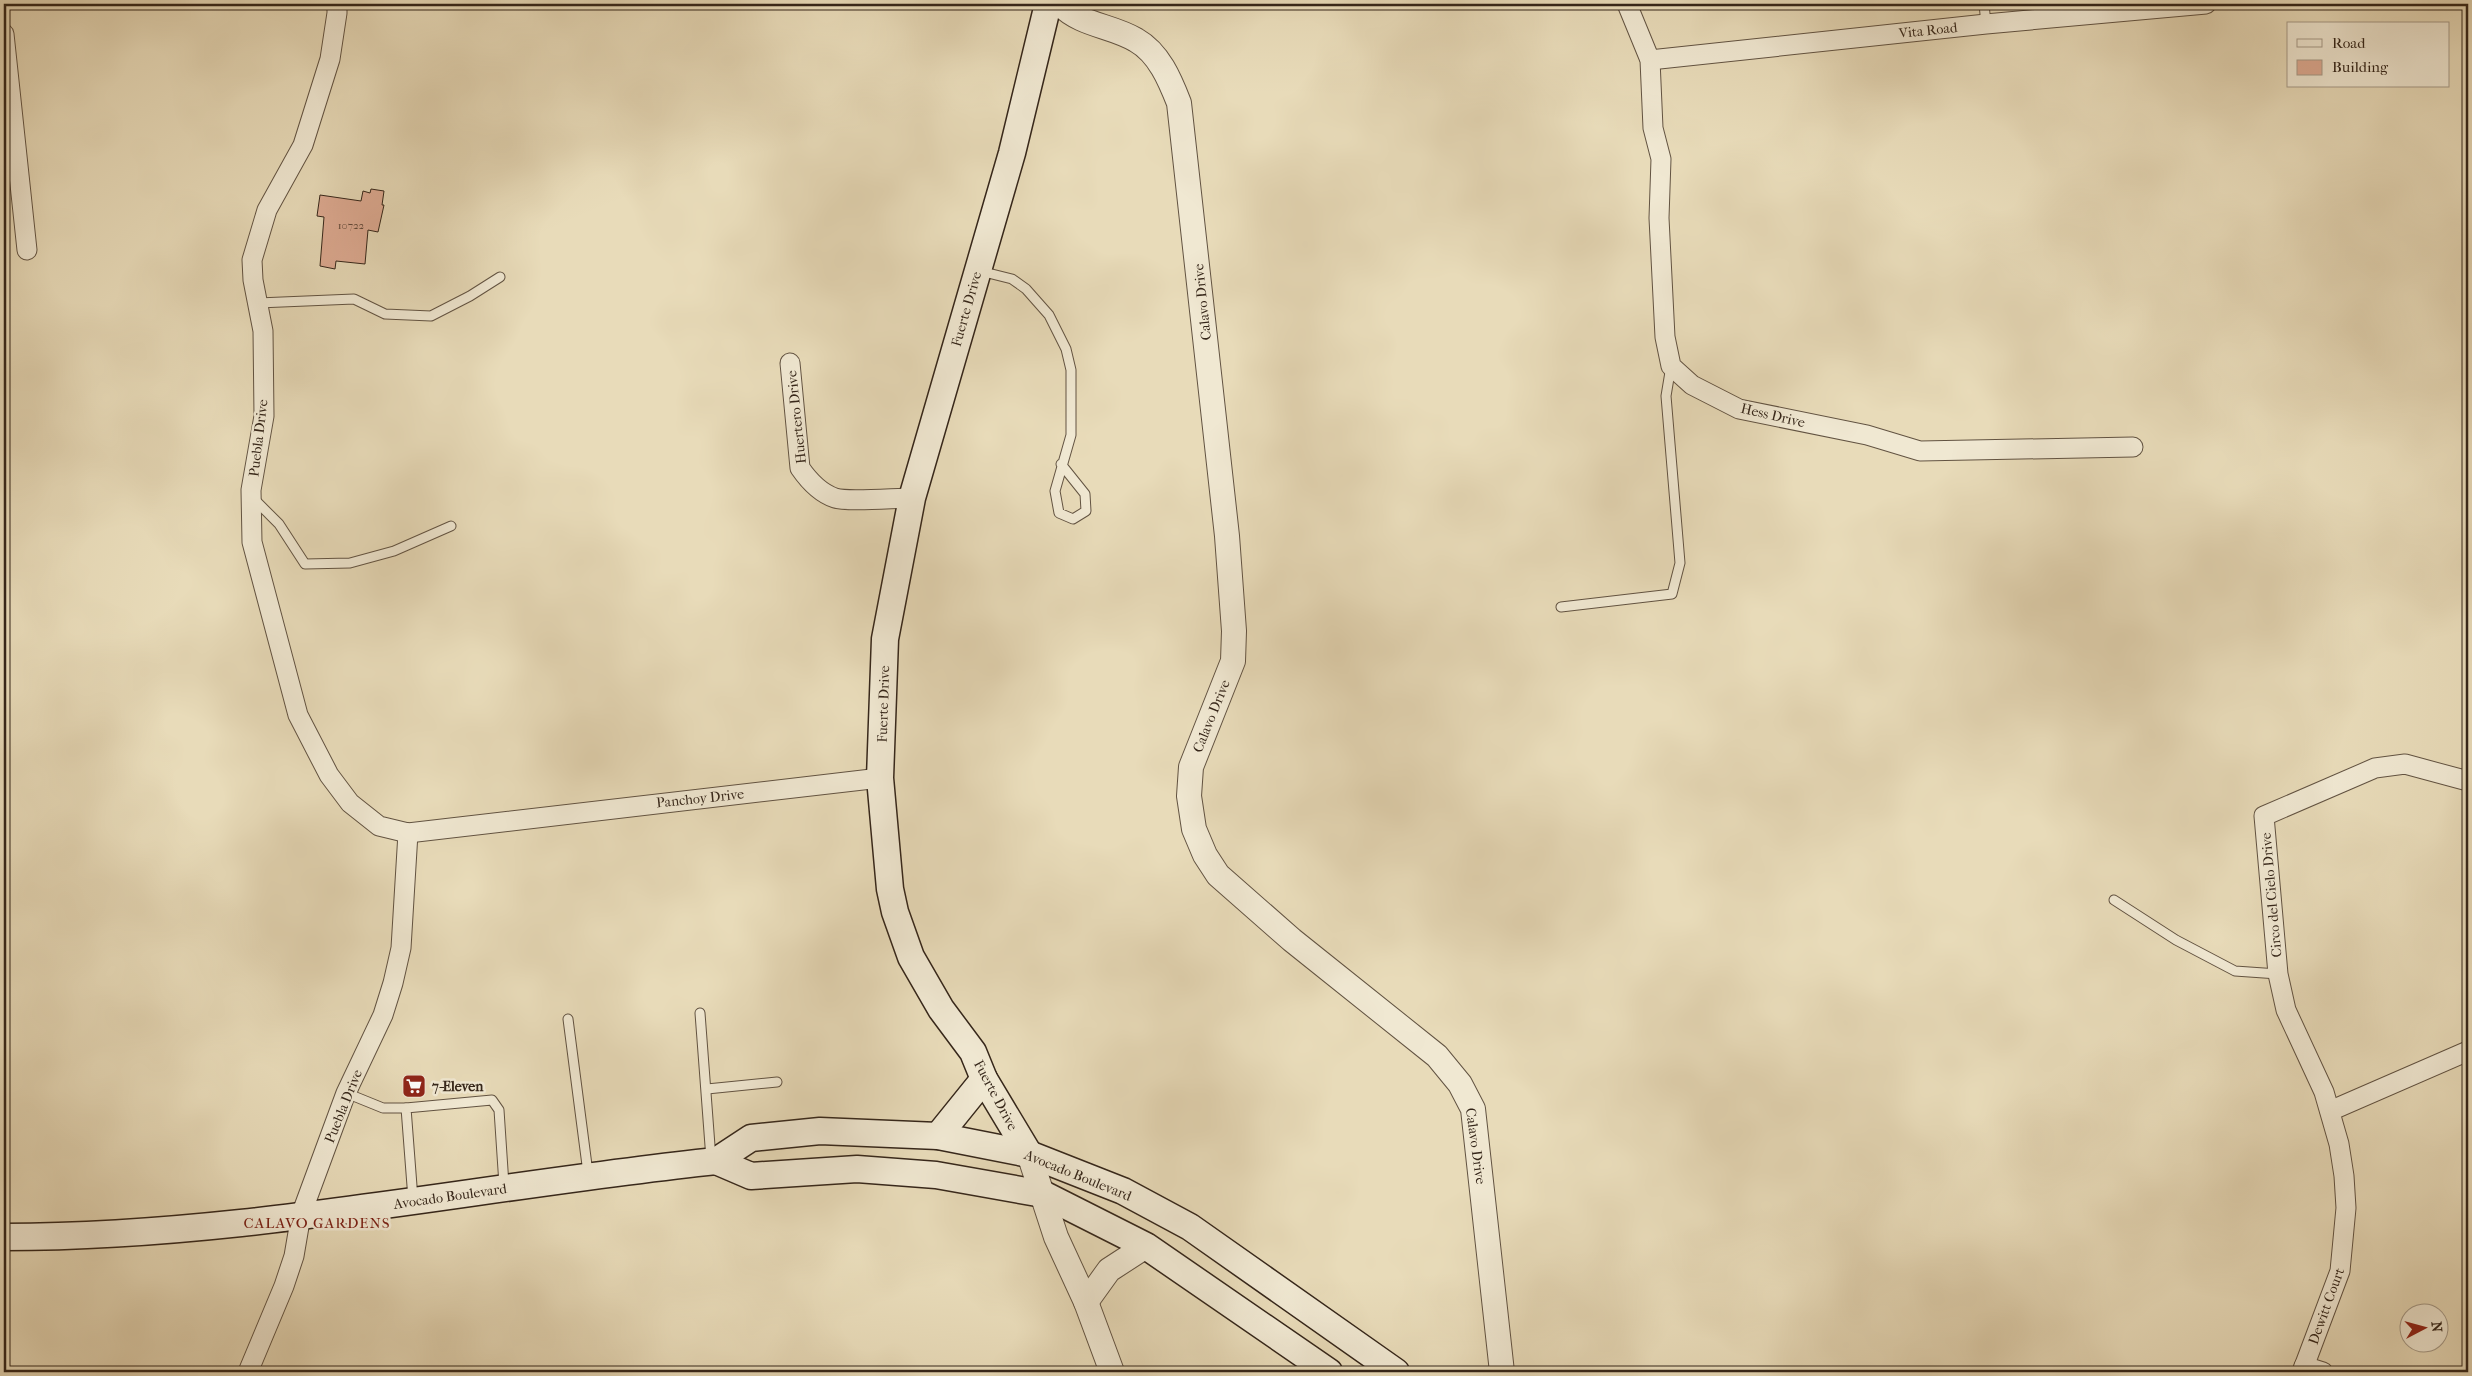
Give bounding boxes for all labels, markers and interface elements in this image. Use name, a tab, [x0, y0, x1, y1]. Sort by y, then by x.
street label: Vita Road	[1897, 19, 1959, 42]
legend	[2287, 22, 2450, 88]
text: Road	[2332, 34, 2366, 52]
text: Building	[2332, 58, 2389, 76]
house number: 10722	[338, 219, 365, 232]
street label: Calavo Drive	[1190, 263, 1215, 341]
street label: Fuerte Drive	[948, 270, 985, 349]
street label: Huertero Drive	[783, 369, 810, 465]
street label: Puebla Drive	[245, 398, 272, 478]
street label: Hess Drive	[1739, 400, 1807, 431]
street label: Fuerte Drive	[874, 665, 893, 743]
street label: Calavo Drive	[1189, 677, 1234, 755]
street label: Panchoy Drive	[655, 785, 745, 812]
street label: Circo del Cielo Drive	[2258, 832, 2285, 958]
street label: Fuerte Drive	[970, 1057, 1021, 1133]
street label: Puebla Drive	[321, 1067, 366, 1146]
supermarket icon: 7-Eleven	[401, 1073, 427, 1099]
place label: 7-Eleven	[431, 1078, 484, 1095]
street label: Calavo Drive	[1462, 1107, 1489, 1185]
street label: Avocado Boulevard	[1021, 1146, 1134, 1205]
street label: Avocado Boulevard	[391, 1180, 508, 1213]
district label: CALAVO GARDENS	[243, 1214, 391, 1232]
street label: Dewitt Court	[2305, 1266, 2348, 1347]
north arrow	[2400, 1304, 2450, 1354]
text: N	[2427, 1321, 2445, 1333]

